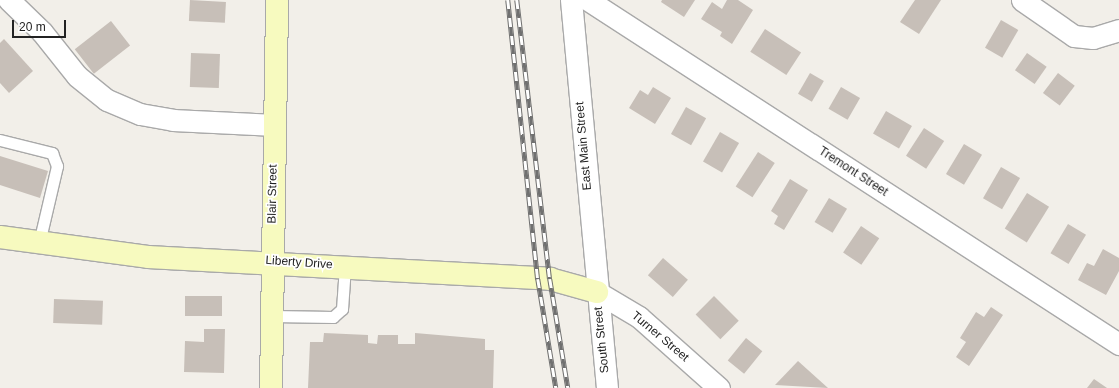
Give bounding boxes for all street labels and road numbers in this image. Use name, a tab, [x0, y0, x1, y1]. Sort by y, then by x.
street label: East Main Street	[573, 101, 595, 191]
street label: Tremont Street	[816, 144, 890, 200]
street label: Blair Street	[265, 164, 281, 224]
street label: Liberty Drive	[265, 253, 333, 273]
street label: South Street	[591, 306, 613, 374]
street label: Turner Street	[628, 309, 692, 365]

